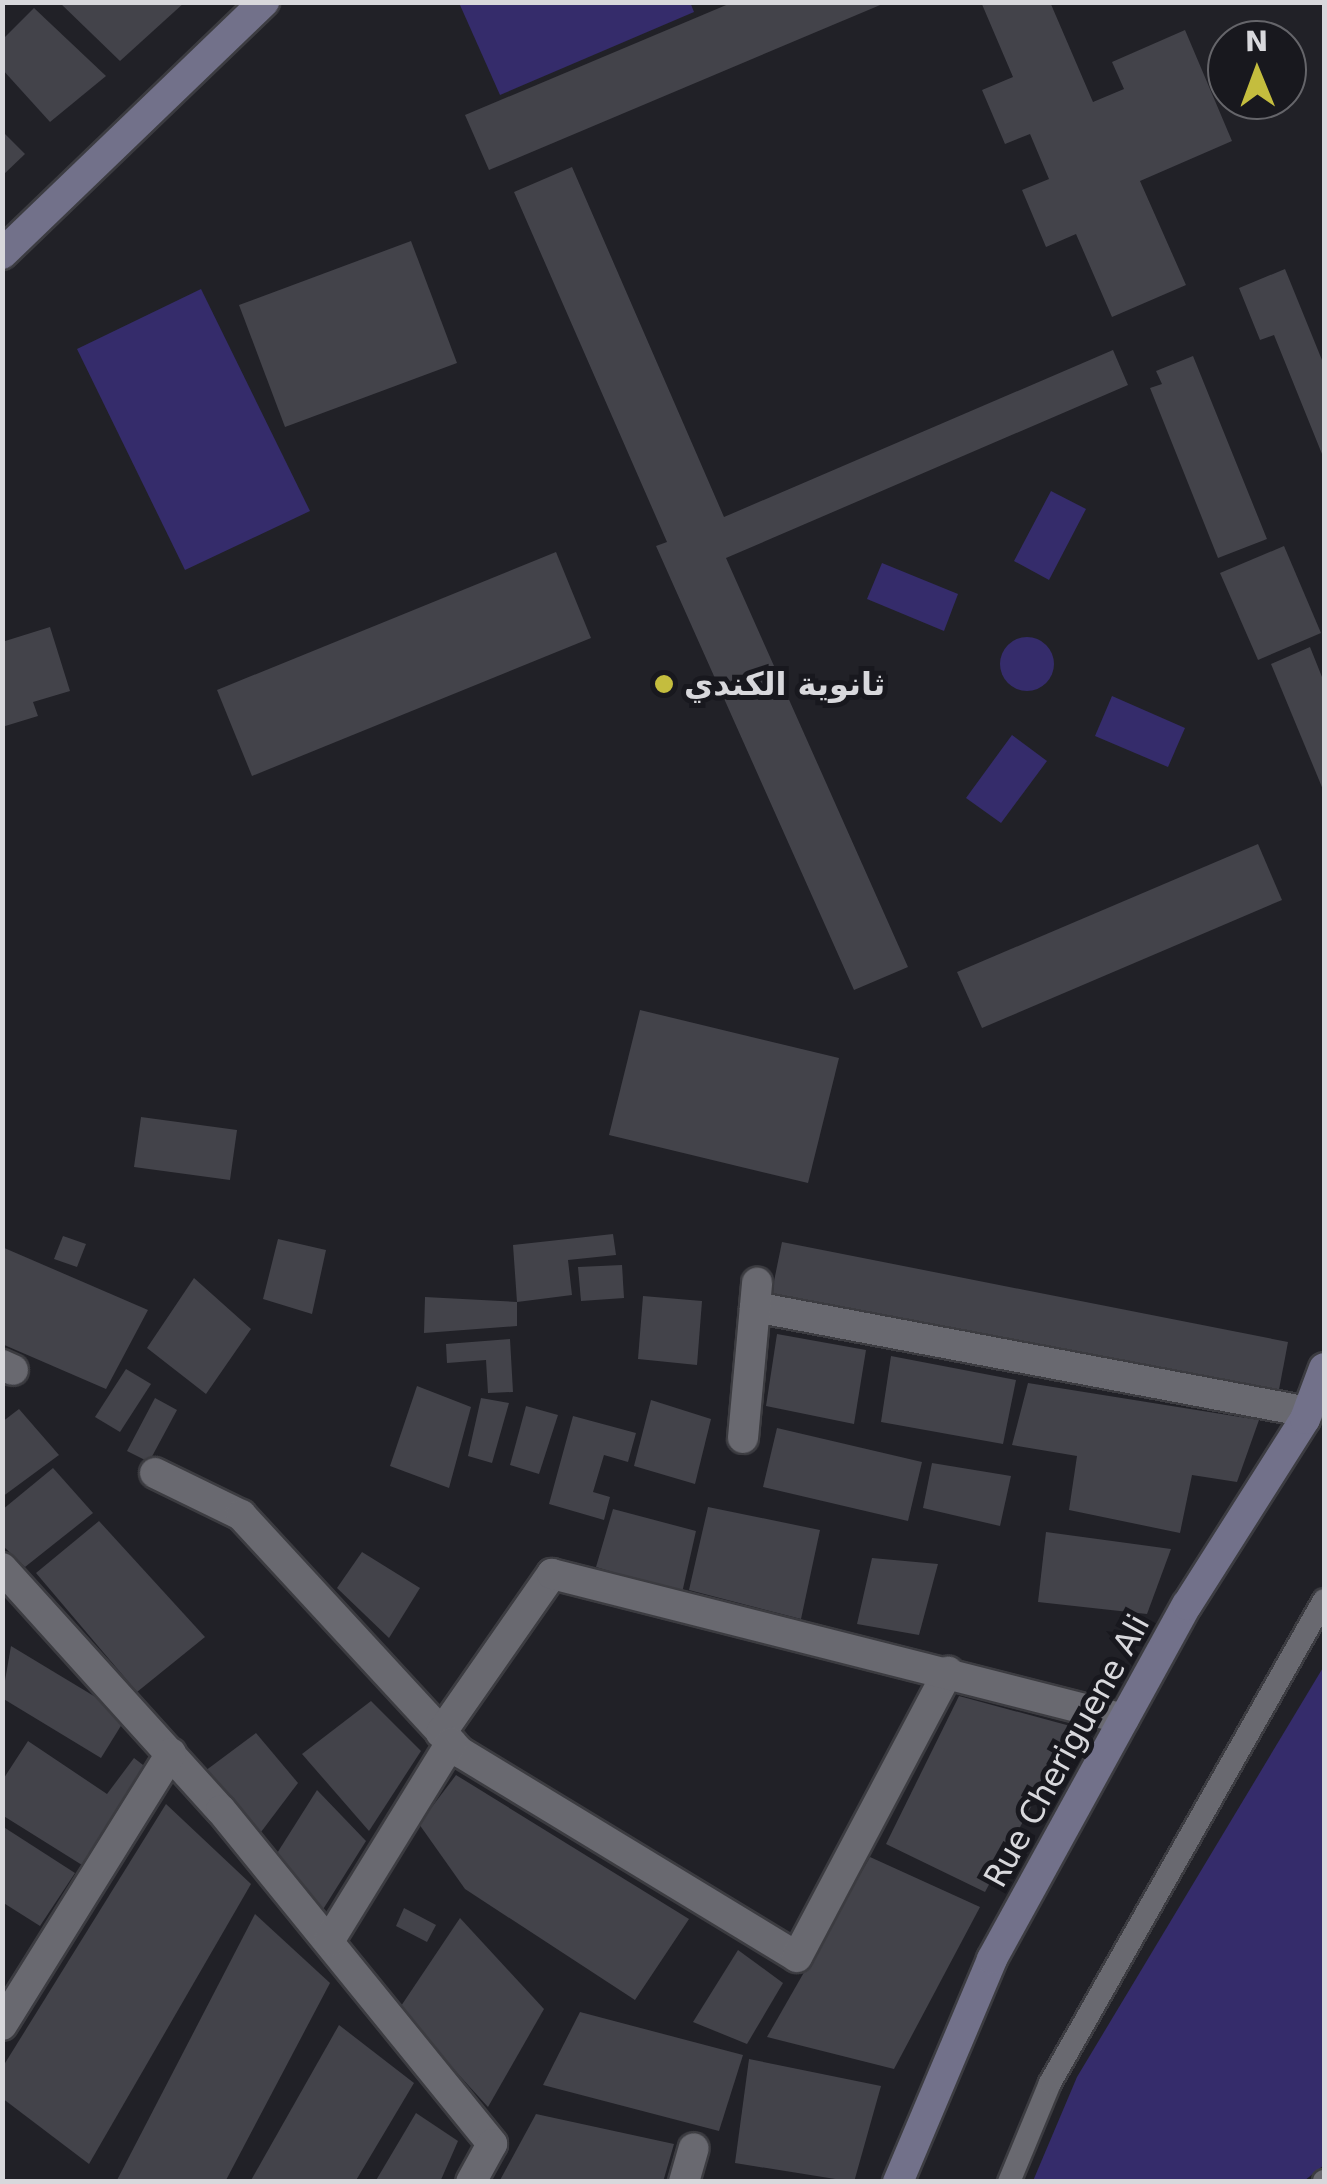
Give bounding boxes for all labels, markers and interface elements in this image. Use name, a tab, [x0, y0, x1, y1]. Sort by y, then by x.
north arrow	[1207, 20, 1307, 120]
text: N	[1244, 25, 1269, 58]
place label: ثانوية الكندي	[684, 665, 885, 703]
marker: ثانوية الكندي	[653, 673, 675, 695]
street label: Rue Cheriguene Ali	[976, 1608, 1158, 1894]

